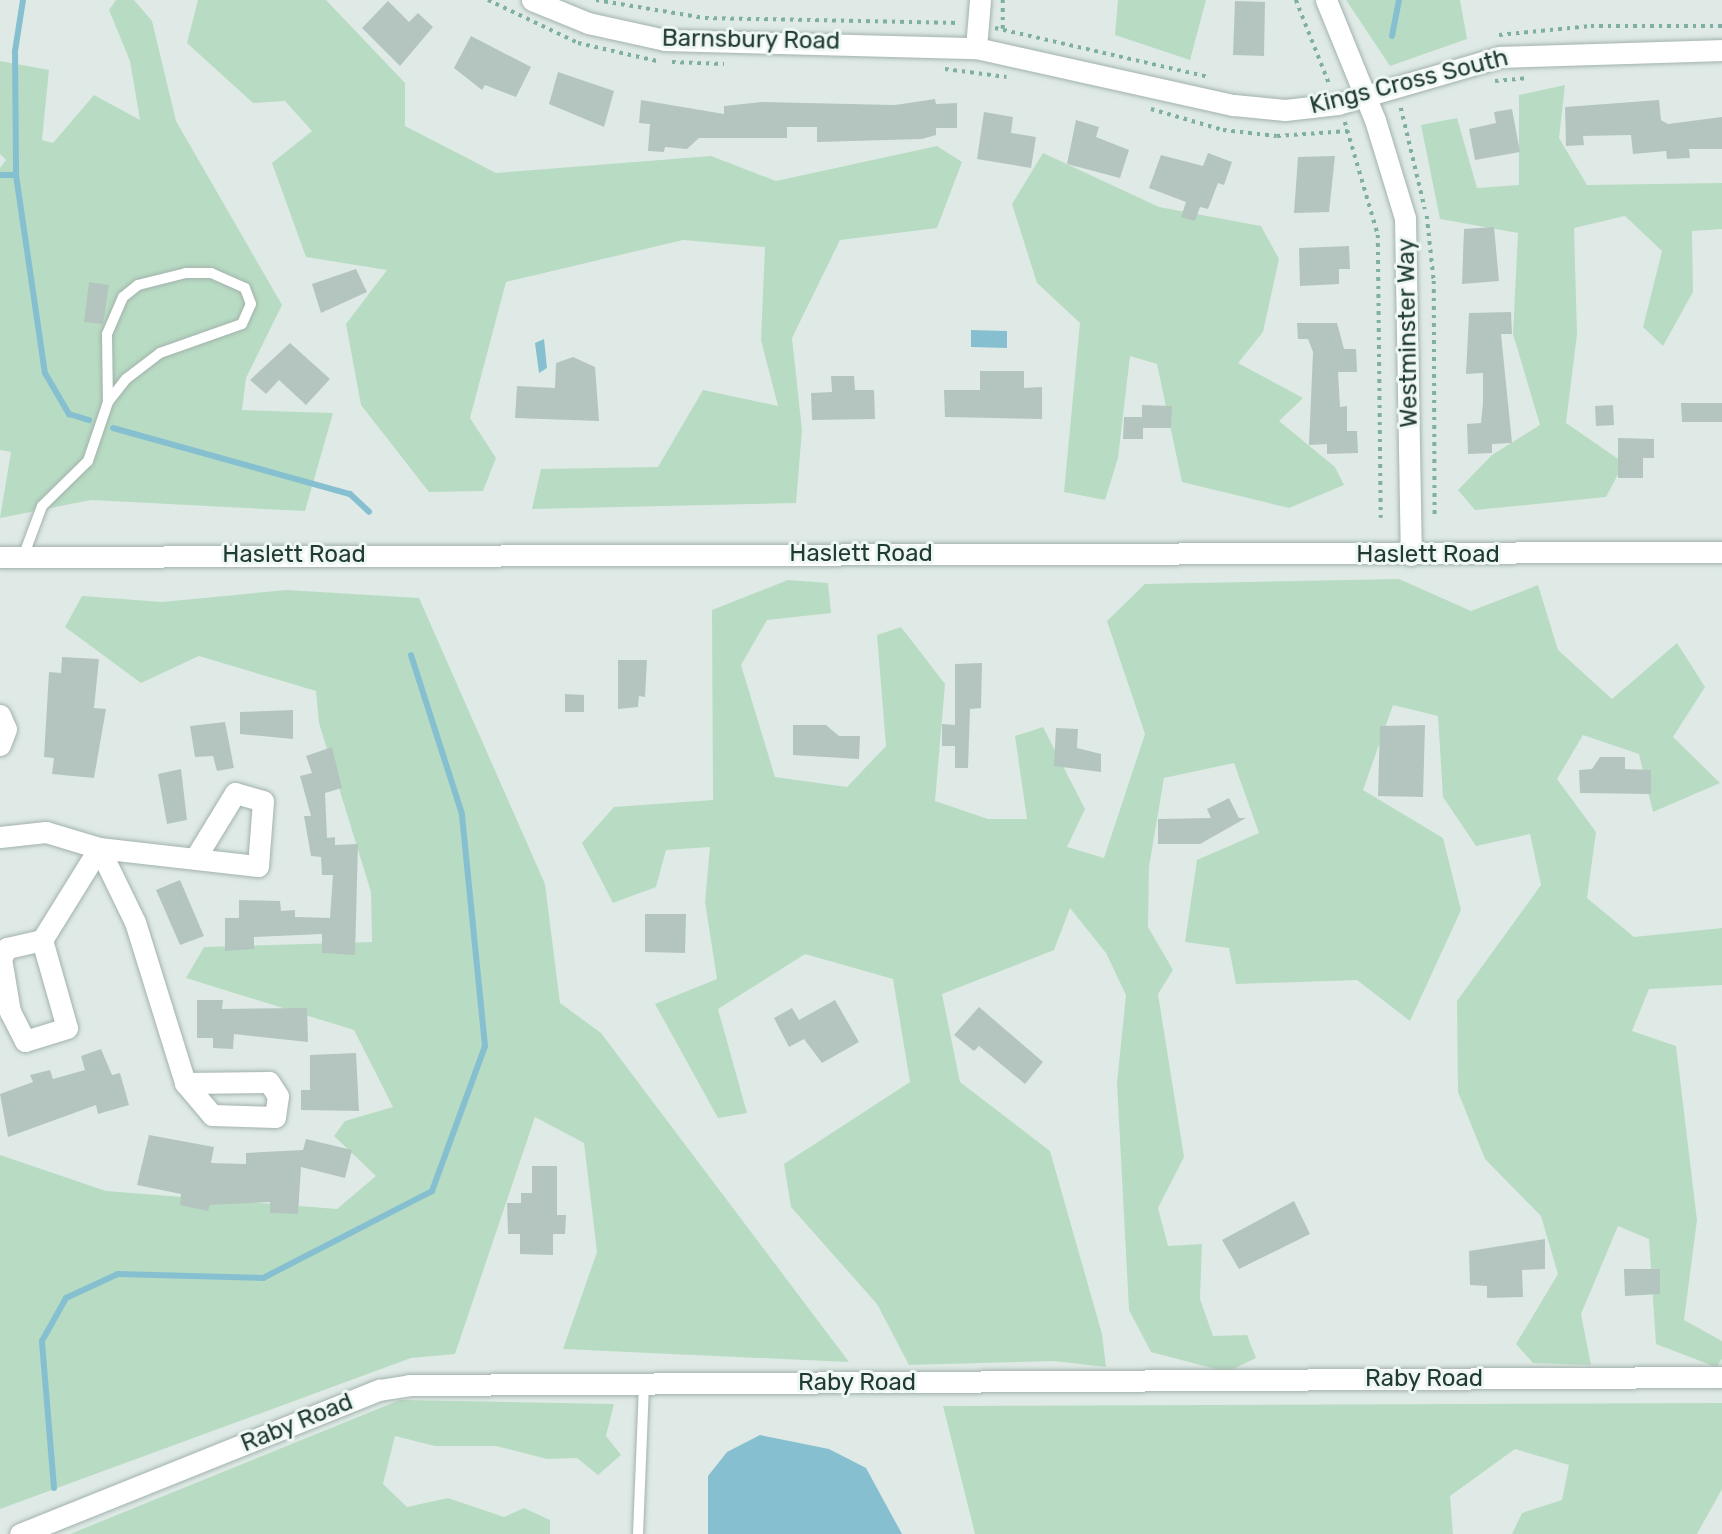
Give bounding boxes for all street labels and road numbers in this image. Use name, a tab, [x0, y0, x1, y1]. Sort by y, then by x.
street label: Barnsbury Road	[661, 24, 841, 56]
street label: Kings Cross South	[1307, 43, 1511, 121]
street label: Westminster Way	[1392, 238, 1424, 428]
street label: Haslett Road	[789, 540, 933, 568]
street label: Haslett Road	[222, 541, 366, 569]
street label: Haslett Road	[1356, 541, 1500, 569]
street label: Raby Road	[1365, 1365, 1483, 1393]
street label: Raby Road	[798, 1369, 916, 1397]
street label: Raby Road	[237, 1387, 357, 1459]

